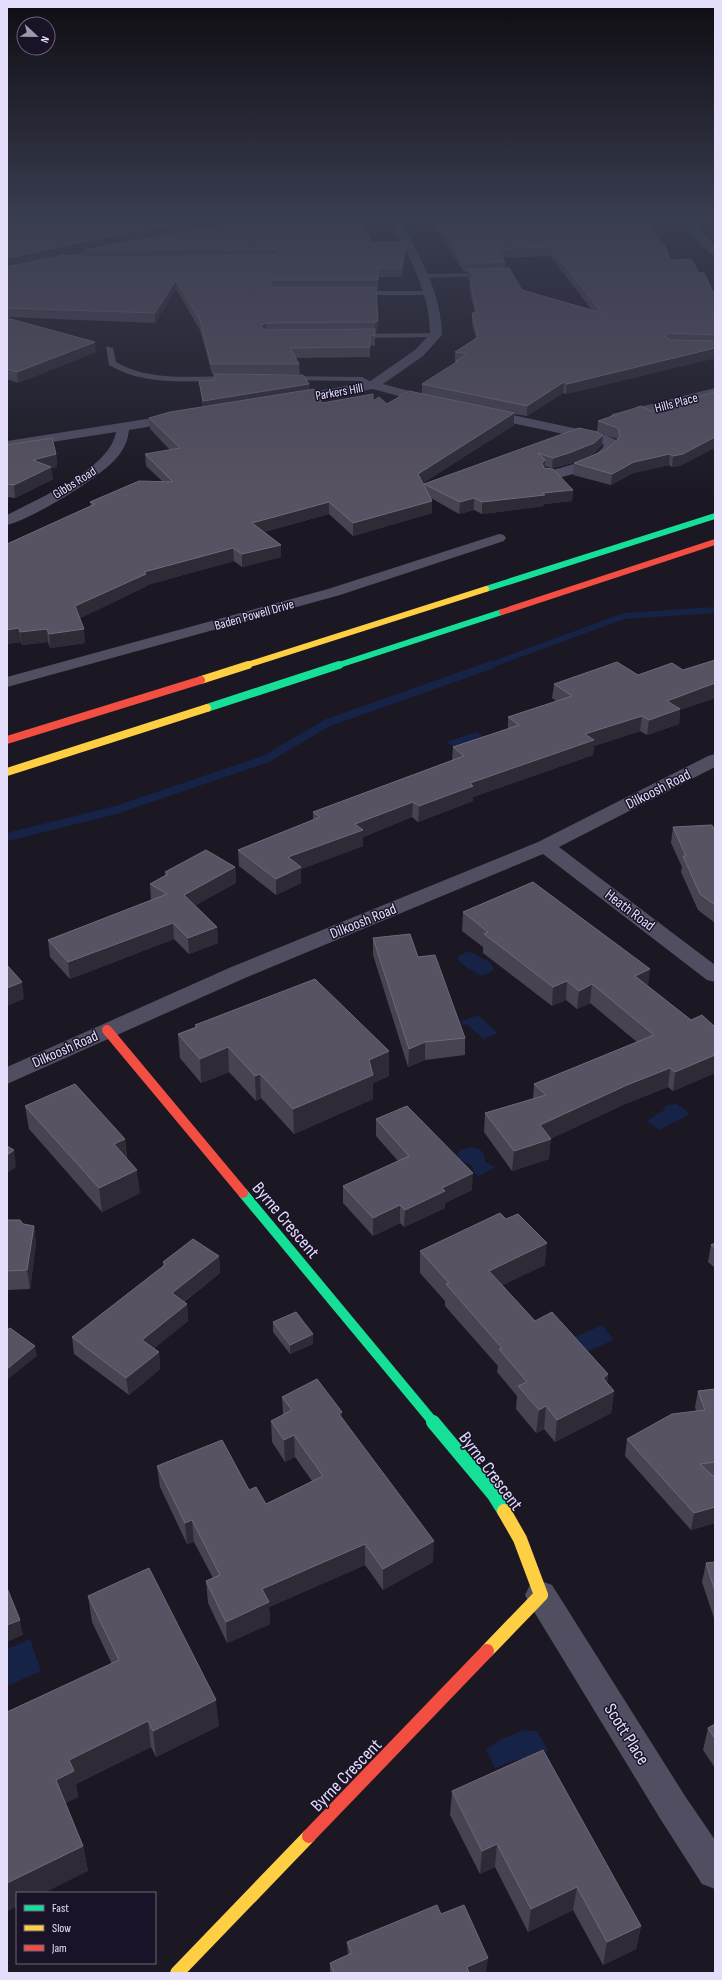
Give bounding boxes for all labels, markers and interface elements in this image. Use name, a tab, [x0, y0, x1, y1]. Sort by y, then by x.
north arrow	[16, 16, 56, 56]
text: N	[38, 34, 52, 45]
street label: Parkers Hill	[314, 380, 364, 404]
street label: Hills Place	[653, 390, 700, 416]
street label: Gibbs Road	[50, 463, 99, 502]
street label: Baden Powell Drive	[213, 596, 296, 634]
street label: Dilkoosh Road	[623, 765, 694, 814]
street label: Heath Road	[601, 885, 658, 935]
street label: Dilkoosh Road	[327, 900, 399, 943]
street label: Dilkoosh Road	[29, 1027, 101, 1072]
street label: Byrne Crescent	[248, 1178, 324, 1263]
street label: Byrne Crescent	[454, 1428, 527, 1515]
street label: Scott Place	[600, 1700, 654, 1769]
street label: Byrne Crescent	[307, 1734, 386, 1816]
legend	[16, 1892, 156, 1964]
text: Fast	[52, 1901, 69, 1916]
text: Slow	[52, 1921, 71, 1936]
text: Jam	[51, 1941, 67, 1956]

